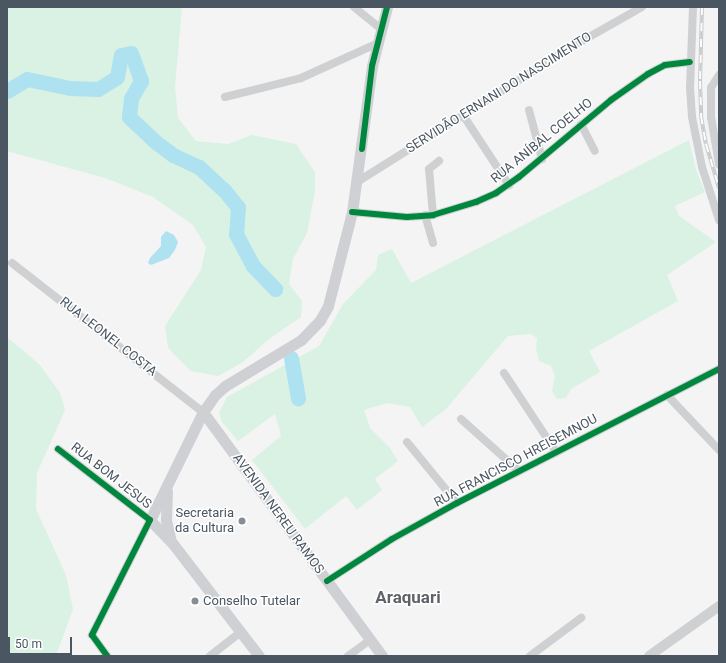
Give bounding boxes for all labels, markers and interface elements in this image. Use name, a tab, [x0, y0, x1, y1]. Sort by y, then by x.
street label: SERVIDÃO ERNANI DO NASCIMENTO	[403, 29, 595, 157]
street label: RUA ANÍBAL COELHO	[488, 95, 596, 187]
street label: RUA LEONEL COSTA	[56, 294, 160, 380]
street label: RUA FRANCISCO HREISEMNOU	[432, 411, 600, 511]
street label: RUA BOM JESUS	[68, 440, 154, 512]
street label: AVENIDA NEREU RAMOS	[229, 451, 327, 577]
place label: Secretaria da Cultura	[175, 506, 234, 537]
marker: Secretaria da Cultura	[237, 516, 247, 526]
district label: Araquari	[375, 588, 441, 608]
place label: Conselho Tutelar	[203, 593, 301, 609]
marker: Conselho Tutelar	[190, 596, 200, 606]
scale bar	[10, 629, 74, 655]
text: 50 m	[15, 637, 42, 651]

